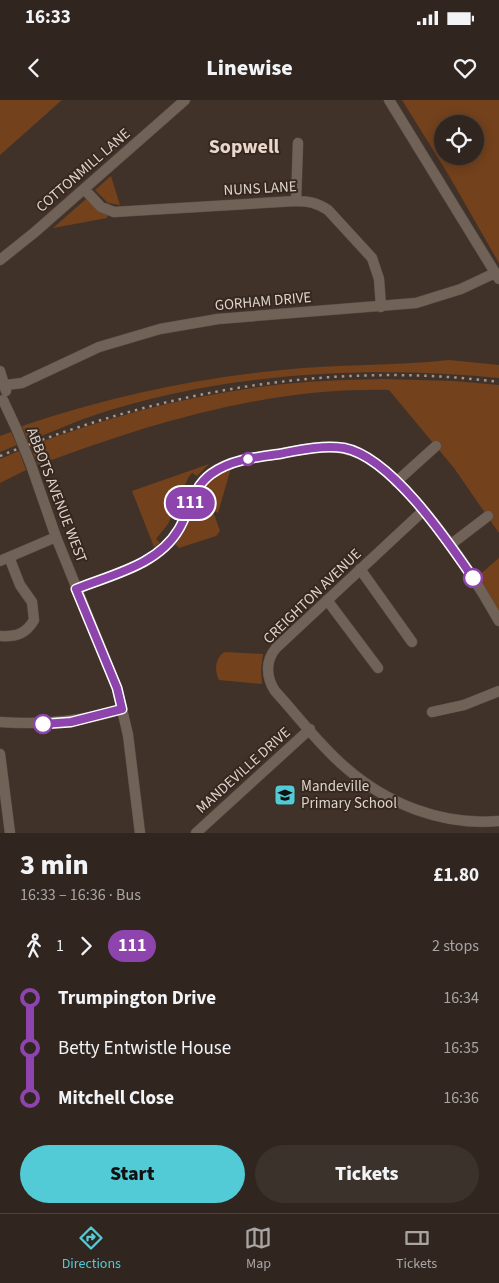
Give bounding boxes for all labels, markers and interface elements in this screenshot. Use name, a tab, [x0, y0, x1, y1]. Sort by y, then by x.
text: 16:33	[25, 4, 71, 31]
text: Linewise	[206, 52, 293, 84]
icon: back	[20, 54, 48, 82]
icon: heart	[451, 54, 479, 82]
map controls	[434, 115, 484, 165]
button: locate	[434, 115, 484, 165]
street label: COTTONMILL LANE	[32, 123, 135, 217]
district label: Sopwell	[209, 133, 280, 161]
street label: NUNS LANE	[223, 176, 297, 201]
street label: GORHAM DRIVE	[214, 287, 312, 316]
street label: ABBOTS AVENUE WEST	[21, 425, 92, 566]
unlabelled marker	[241, 452, 255, 466]
line badge: 111	[161, 487, 219, 519]
text: 111	[176, 490, 204, 515]
street label: CREIGHTON AVENUE	[259, 544, 366, 649]
unlabelled marker	[463, 568, 483, 588]
unlabelled marker	[33, 714, 53, 734]
street label: MANDEVILLE DRIVE	[192, 722, 295, 818]
place label: Mandeville Primary School	[301, 776, 397, 814]
school or university icon: Mandeville Primary School	[273, 783, 297, 807]
text: 3 min	[20, 845, 89, 885]
text: £1.80	[433, 862, 479, 889]
text: 16:33 – 16:36 · Bus	[20, 884, 141, 906]
icon: walk	[20, 932, 48, 960]
icon: forward	[72, 932, 100, 960]
text: 111	[118, 933, 146, 958]
text: 1	[56, 935, 64, 957]
text: 2 stops	[432, 935, 479, 957]
text: Trumpington Drive	[58, 985, 216, 1012]
text: 16:34	[443, 987, 479, 1009]
text: Betty Entwistle House	[58, 1035, 231, 1062]
text: 16:35	[443, 1037, 479, 1059]
text: Mitchell Close	[58, 1085, 174, 1112]
text: 16:36	[443, 1087, 479, 1109]
button: Start	[20, 1145, 245, 1203]
button: Tickets	[255, 1145, 479, 1203]
tab: Directions	[62, 1224, 121, 1274]
tab: Map	[244, 1224, 272, 1274]
tab: Tickets	[396, 1224, 437, 1274]

